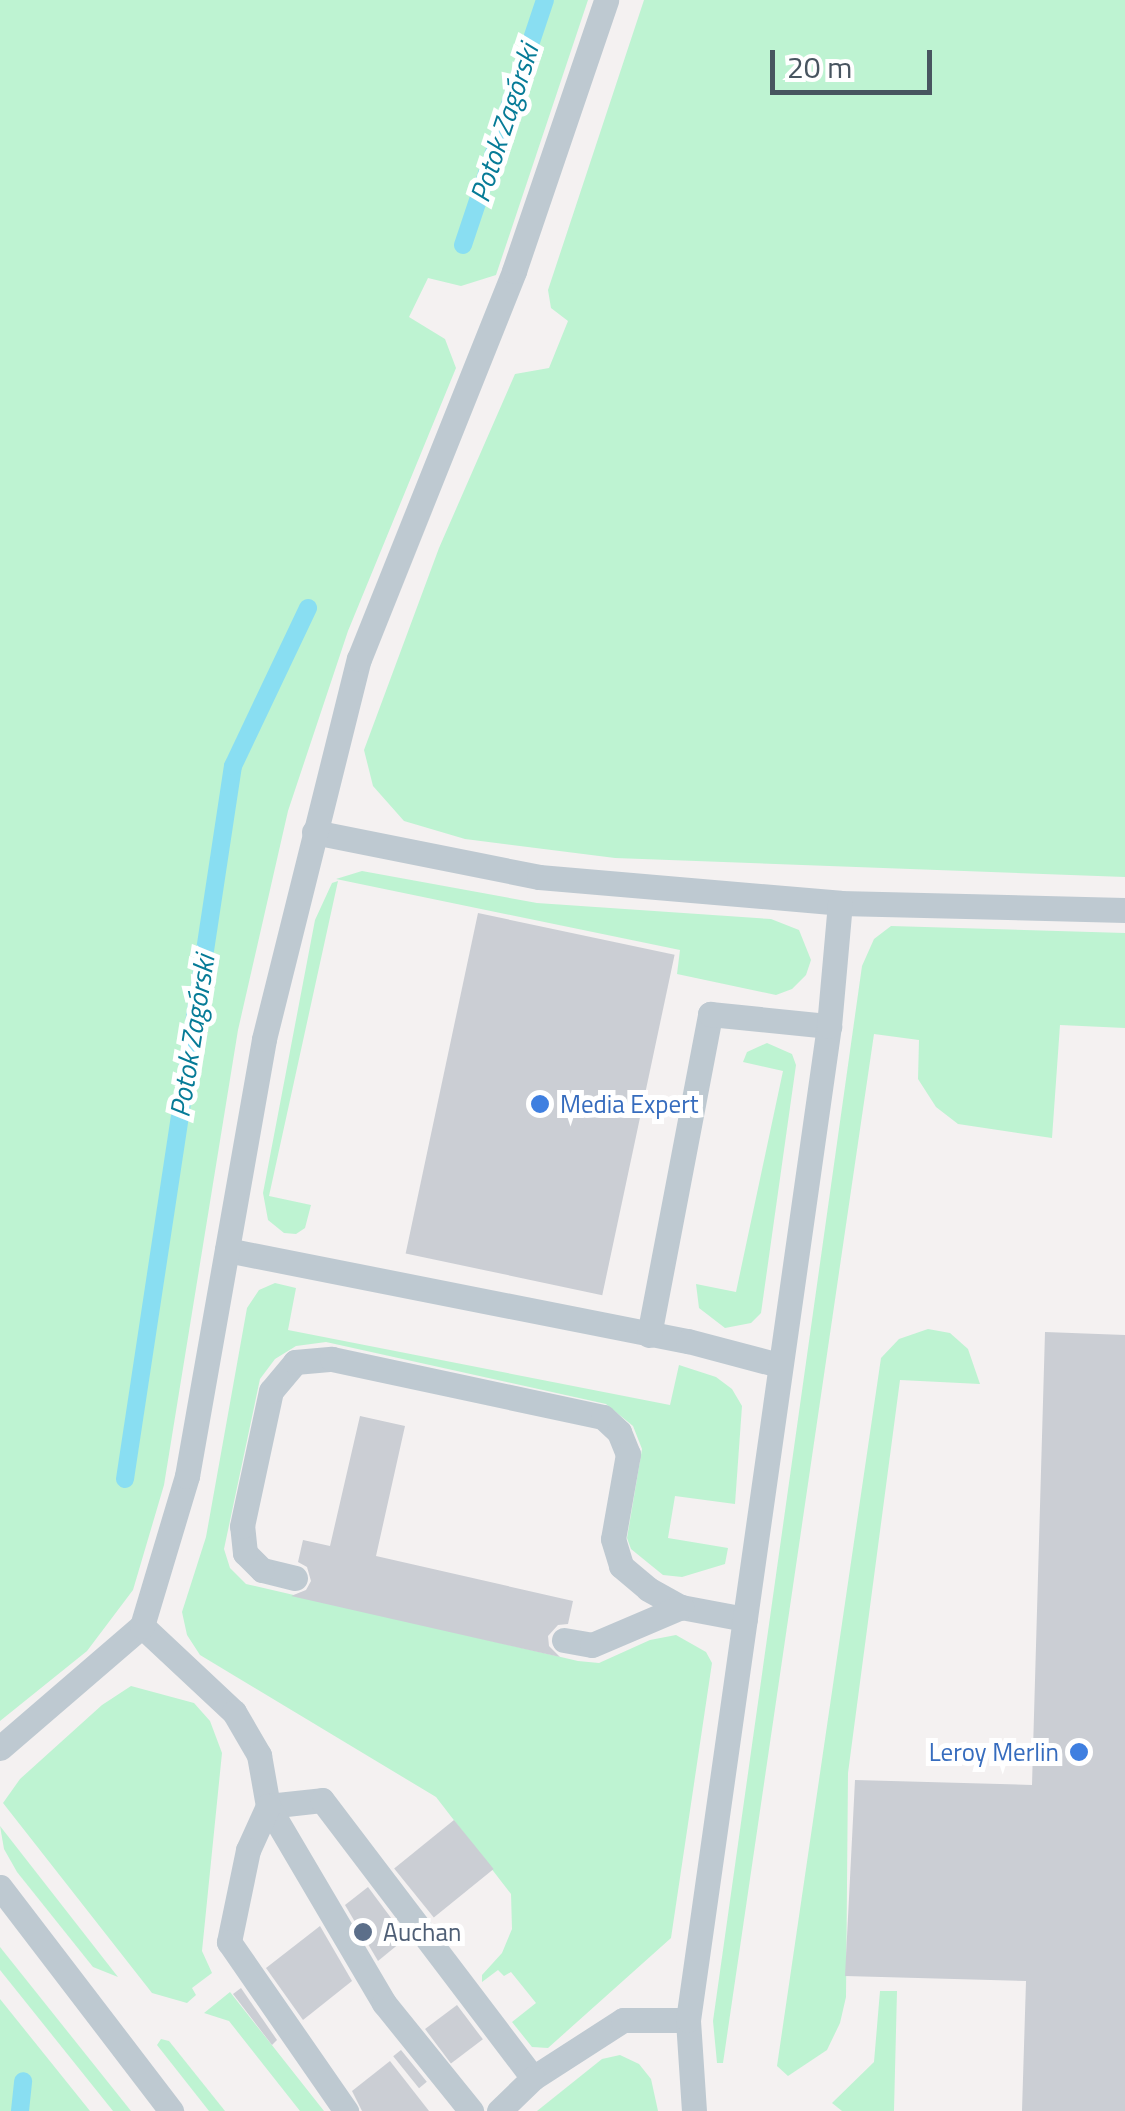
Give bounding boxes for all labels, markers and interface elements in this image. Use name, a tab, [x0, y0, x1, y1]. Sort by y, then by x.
scale bar	[775, 30, 938, 92]
water label: Potok Zagórski	[463, 40, 545, 206]
text: 20 m	[787, 44, 852, 90]
water label: Potok Zagórski	[163, 952, 221, 1120]
place label: Media Expert	[560, 1089, 699, 1119]
marker: Media Expert	[529, 1093, 551, 1115]
place label: Leroy Merlin	[929, 1737, 1059, 1767]
marker: Leroy Merlin	[1068, 1741, 1090, 1763]
place label: Auchan	[383, 1917, 461, 1947]
marker: Auchan	[352, 1921, 374, 1943]

